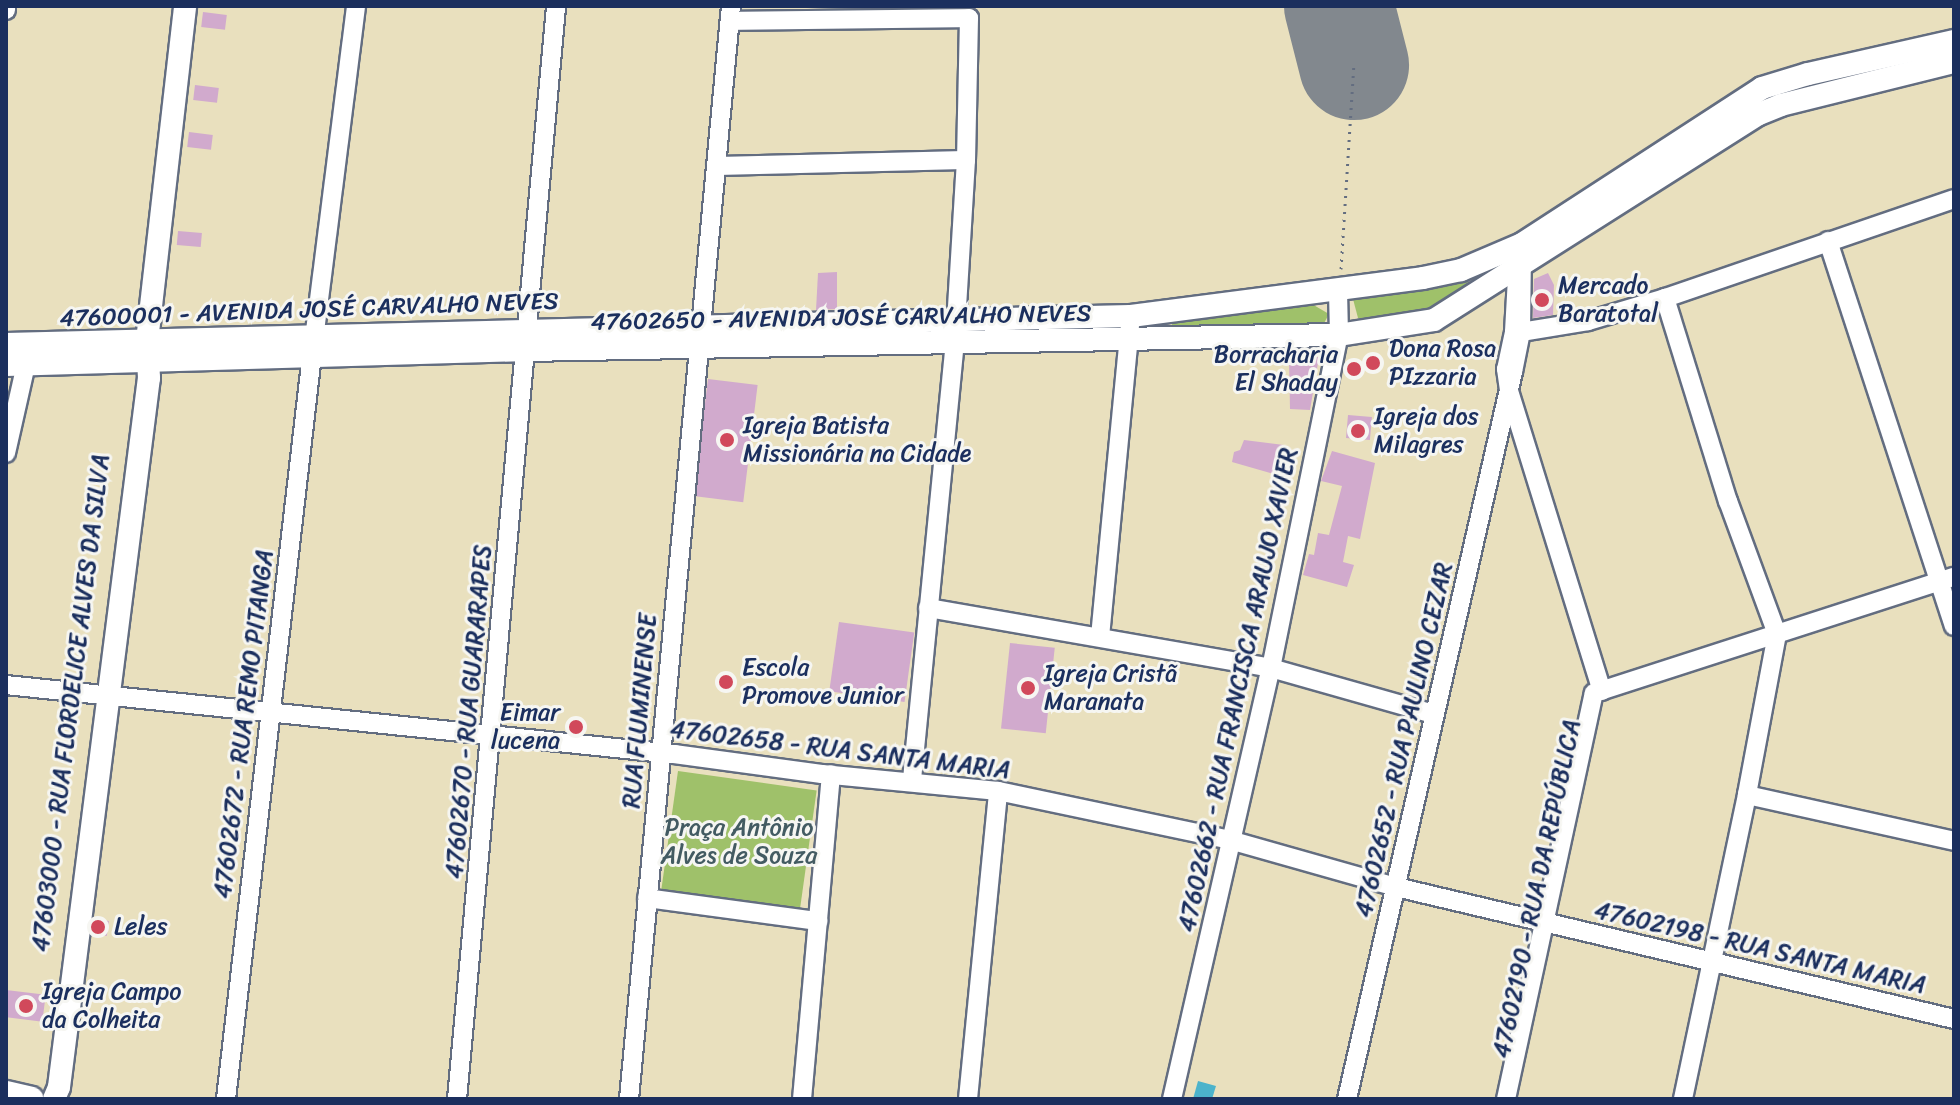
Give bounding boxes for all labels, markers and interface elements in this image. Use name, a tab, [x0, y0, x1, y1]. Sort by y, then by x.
place label: Mercado Baratotal	[1558, 272, 1658, 328]
street label: 47600001 - AVENIDA JOSÉ CARVALHO NEVES	[60, 287, 558, 333]
marker: Mercado Baratotal	[1533, 291, 1551, 309]
street label: 47602650 - AVENIDA JOSÉ CARVALHO NEVES	[591, 299, 1091, 337]
place label: Dona Rosa PIzzaria	[1389, 335, 1497, 391]
place label: Borracharia El Shaday	[1214, 341, 1338, 397]
marker: Dona Rosa PIzzaria	[1364, 354, 1382, 372]
marker: Borracharia El Shaday	[1345, 360, 1363, 378]
place label: Igreja dos Milagres	[1374, 403, 1479, 459]
place label: Igreja Batista Missionária na Cidade	[743, 412, 971, 468]
marker: Igreja dos Milagres	[1349, 422, 1367, 440]
marker: Igreja Batista Missionária na Cidade	[718, 431, 736, 449]
street label: 47602662 - RUA FRANCISCA ARAUJO XAVIER	[1173, 446, 1303, 934]
street label: 47603000 - RUA FLORDELICE ALVES DA SILVA	[26, 453, 116, 953]
street label: 47602670 - RUA GUARARAPES	[440, 543, 498, 881]
street label: 47602672 - RUA REMO PITANGA	[208, 546, 280, 902]
street label: 47602652 - RUA PAULINO CEZAR	[1349, 561, 1459, 919]
street label: RUA FLUMINENSE	[617, 615, 663, 807]
place label: Escola Promove Junior	[742, 654, 904, 710]
place label: Igreja Cristã Maranata	[1044, 660, 1177, 716]
marker: Escola Promove Junior	[717, 673, 735, 691]
marker: Igreja Cristã Maranata	[1019, 679, 1037, 697]
place label: Eimar lucena	[491, 699, 560, 755]
street label: 47602658 - RUA SANTA MARIA	[669, 715, 1011, 785]
street label: 47602190 - RUA DA REPÚBLICA	[1487, 717, 1587, 1061]
marker: Eimar lucena	[567, 718, 585, 736]
park label: Praça Antônio Alves de Souza	[661, 814, 817, 870]
street label: 47602198 - RUA SANTA MARIA	[1593, 896, 1927, 1000]
place label: Leles	[114, 913, 168, 941]
marker: Leles	[89, 918, 107, 936]
place label: Igreja Campo da Colheita	[42, 978, 181, 1034]
marker: Igreja Campo da Colheita	[17, 997, 35, 1015]

